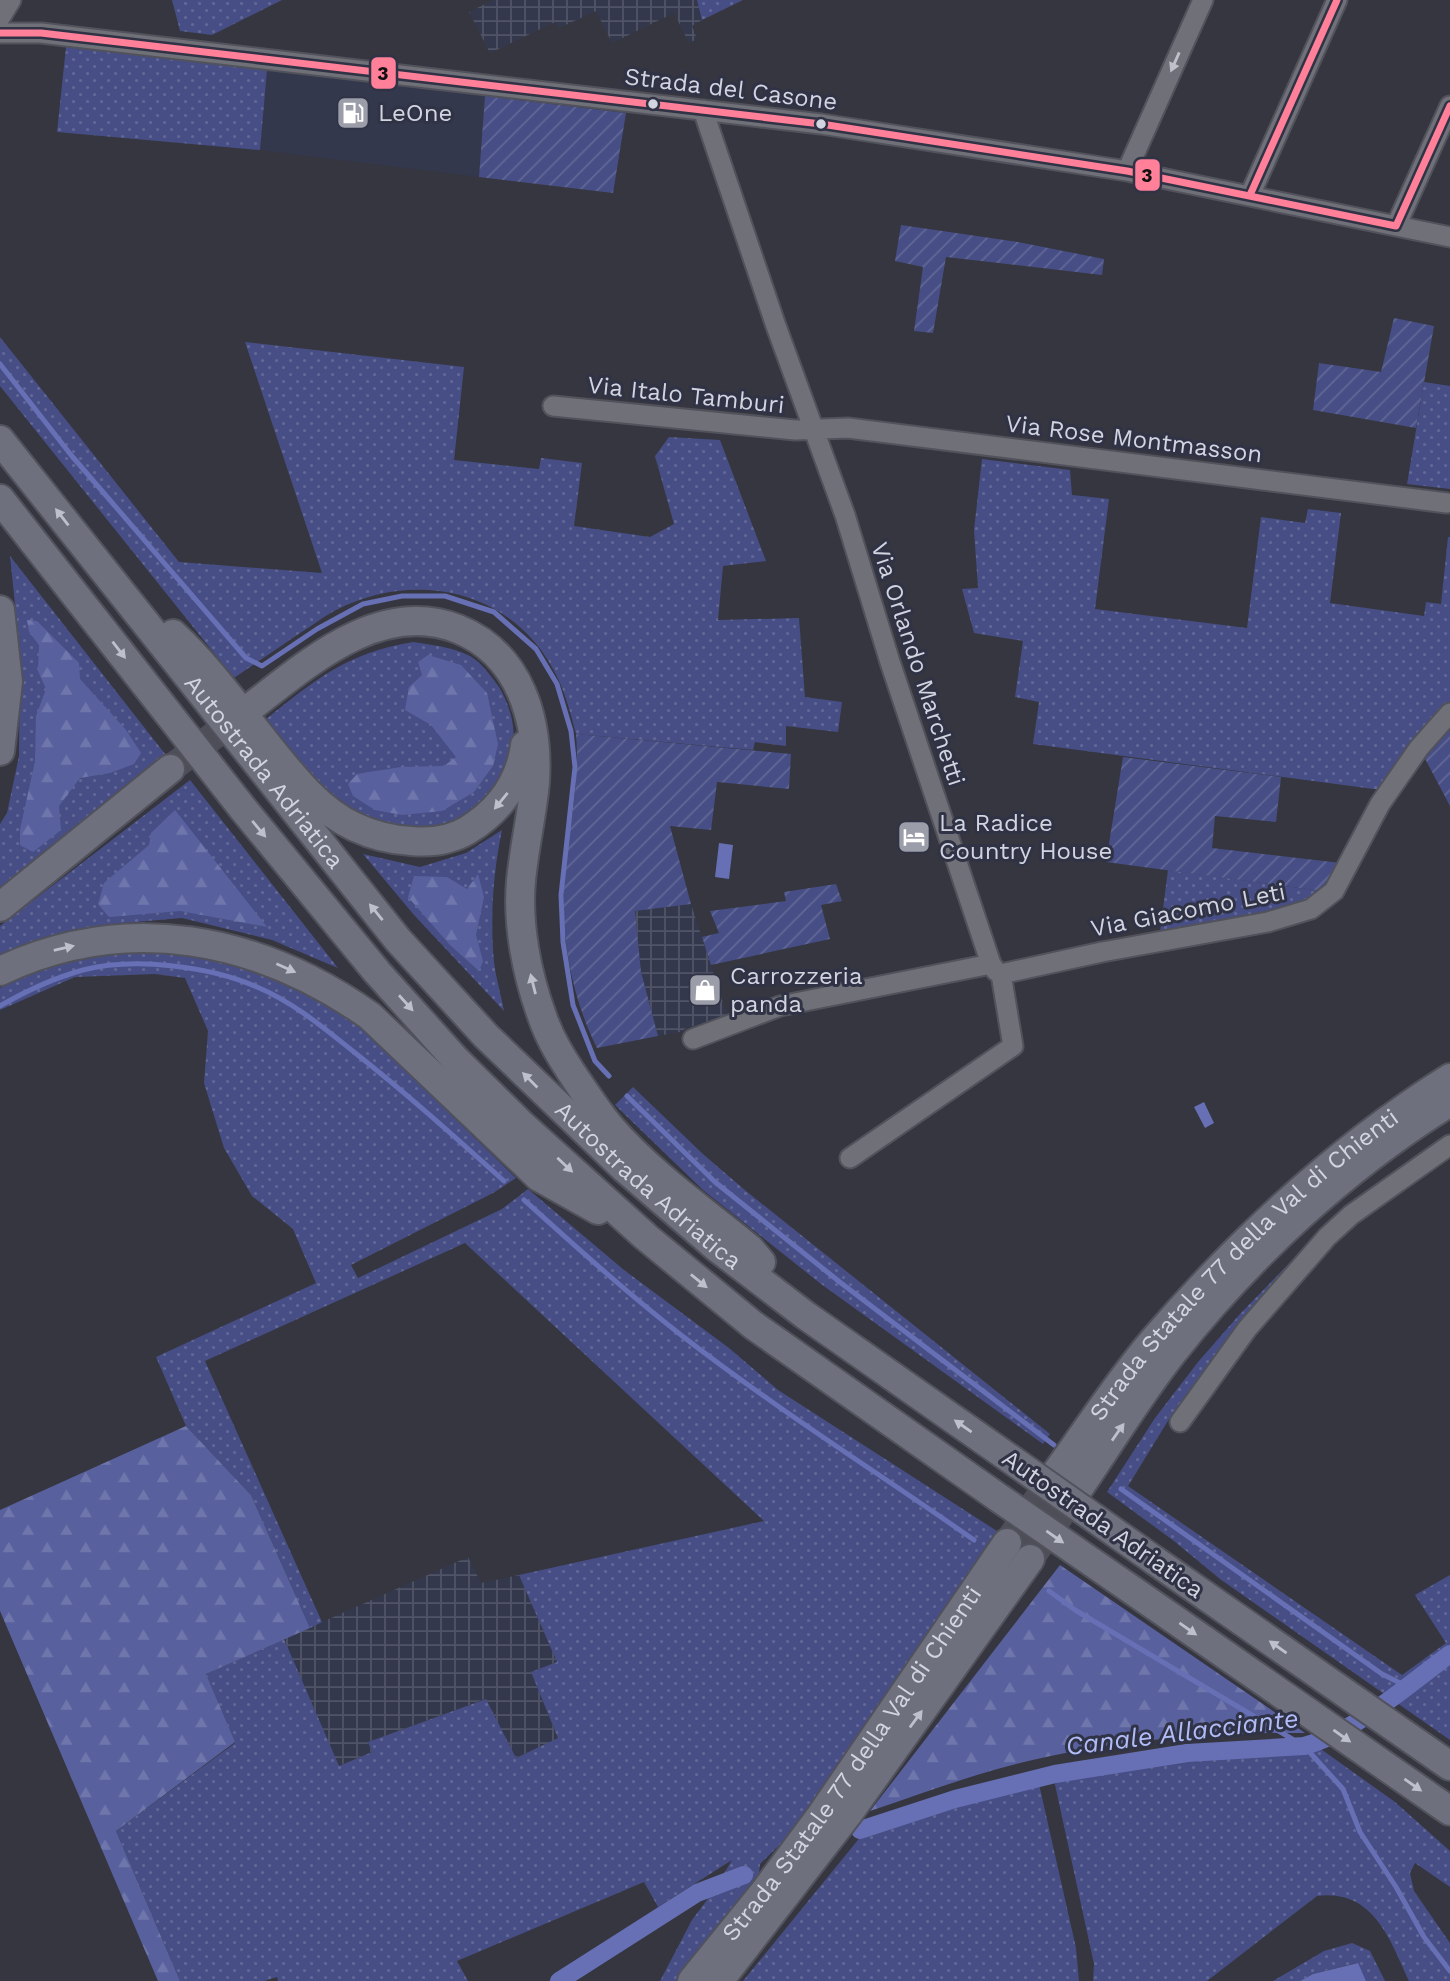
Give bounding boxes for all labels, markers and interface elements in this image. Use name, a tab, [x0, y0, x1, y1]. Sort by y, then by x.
one-way arrow	[1169, 52, 1180, 73]
line badge: 3	[370, 56, 397, 90]
text: 3	[377, 62, 389, 85]
street label: Strada del Casone	[623, 62, 839, 116]
fuel station icon: LeOne	[334, 94, 372, 132]
unlabelled marker	[646, 97, 660, 111]
place label: LeOne	[378, 99, 452, 127]
unlabelled marker	[814, 117, 828, 131]
line badge: 3	[1134, 158, 1161, 192]
text: 3	[1141, 164, 1153, 187]
street label: Via Italo Tamburi	[586, 371, 786, 419]
street label: Via Rose Montmasson	[1004, 409, 1264, 469]
one-way arrow	[54, 509, 69, 527]
street label: Via Orlando Marchetti	[865, 539, 971, 789]
one-way arrow	[111, 641, 125, 659]
street label: Autostrada Adriatica	[179, 669, 350, 874]
one-way arrow	[494, 791, 509, 809]
place label: La Radice Country House	[939, 809, 1112, 865]
hotel icon: La Radice Country House	[895, 818, 933, 856]
one-way arrow	[252, 819, 267, 837]
street label: Via Giacomo Leti	[1088, 877, 1288, 943]
one-way arrow	[369, 904, 384, 921]
one-way arrow	[53, 943, 75, 954]
one-way arrow	[276, 962, 296, 974]
place label: Carrozzeria panda	[730, 962, 863, 1018]
shop icon: Carrozzeria panda	[686, 971, 724, 1009]
one-way arrow	[527, 973, 538, 995]
one-way arrow	[397, 994, 413, 1011]
one-way arrow	[522, 1072, 539, 1088]
street label: Autostrada Adriatica	[549, 1096, 747, 1275]
street label: Strada Statale 77 della Val di Chienti	[1084, 1103, 1404, 1426]
one-way arrow	[556, 1157, 574, 1173]
one-way arrow	[690, 1273, 708, 1288]
one-way arrow	[954, 1419, 972, 1433]
one-way arrow	[1111, 1423, 1125, 1441]
street label: Autostrada Adriatica	[997, 1444, 1209, 1604]
one-way arrow	[1046, 1530, 1064, 1544]
street label: Strada Statale 77 della Val di Chienti	[716, 1581, 987, 1947]
one-way arrow	[1179, 1622, 1197, 1636]
one-way arrow	[1269, 1640, 1287, 1654]
water label: Canale Allacciante	[1064, 1703, 1300, 1761]
one-way arrow	[909, 1710, 923, 1728]
one-way arrow	[1333, 1729, 1351, 1743]
one-way arrow	[1404, 1778, 1422, 1792]

